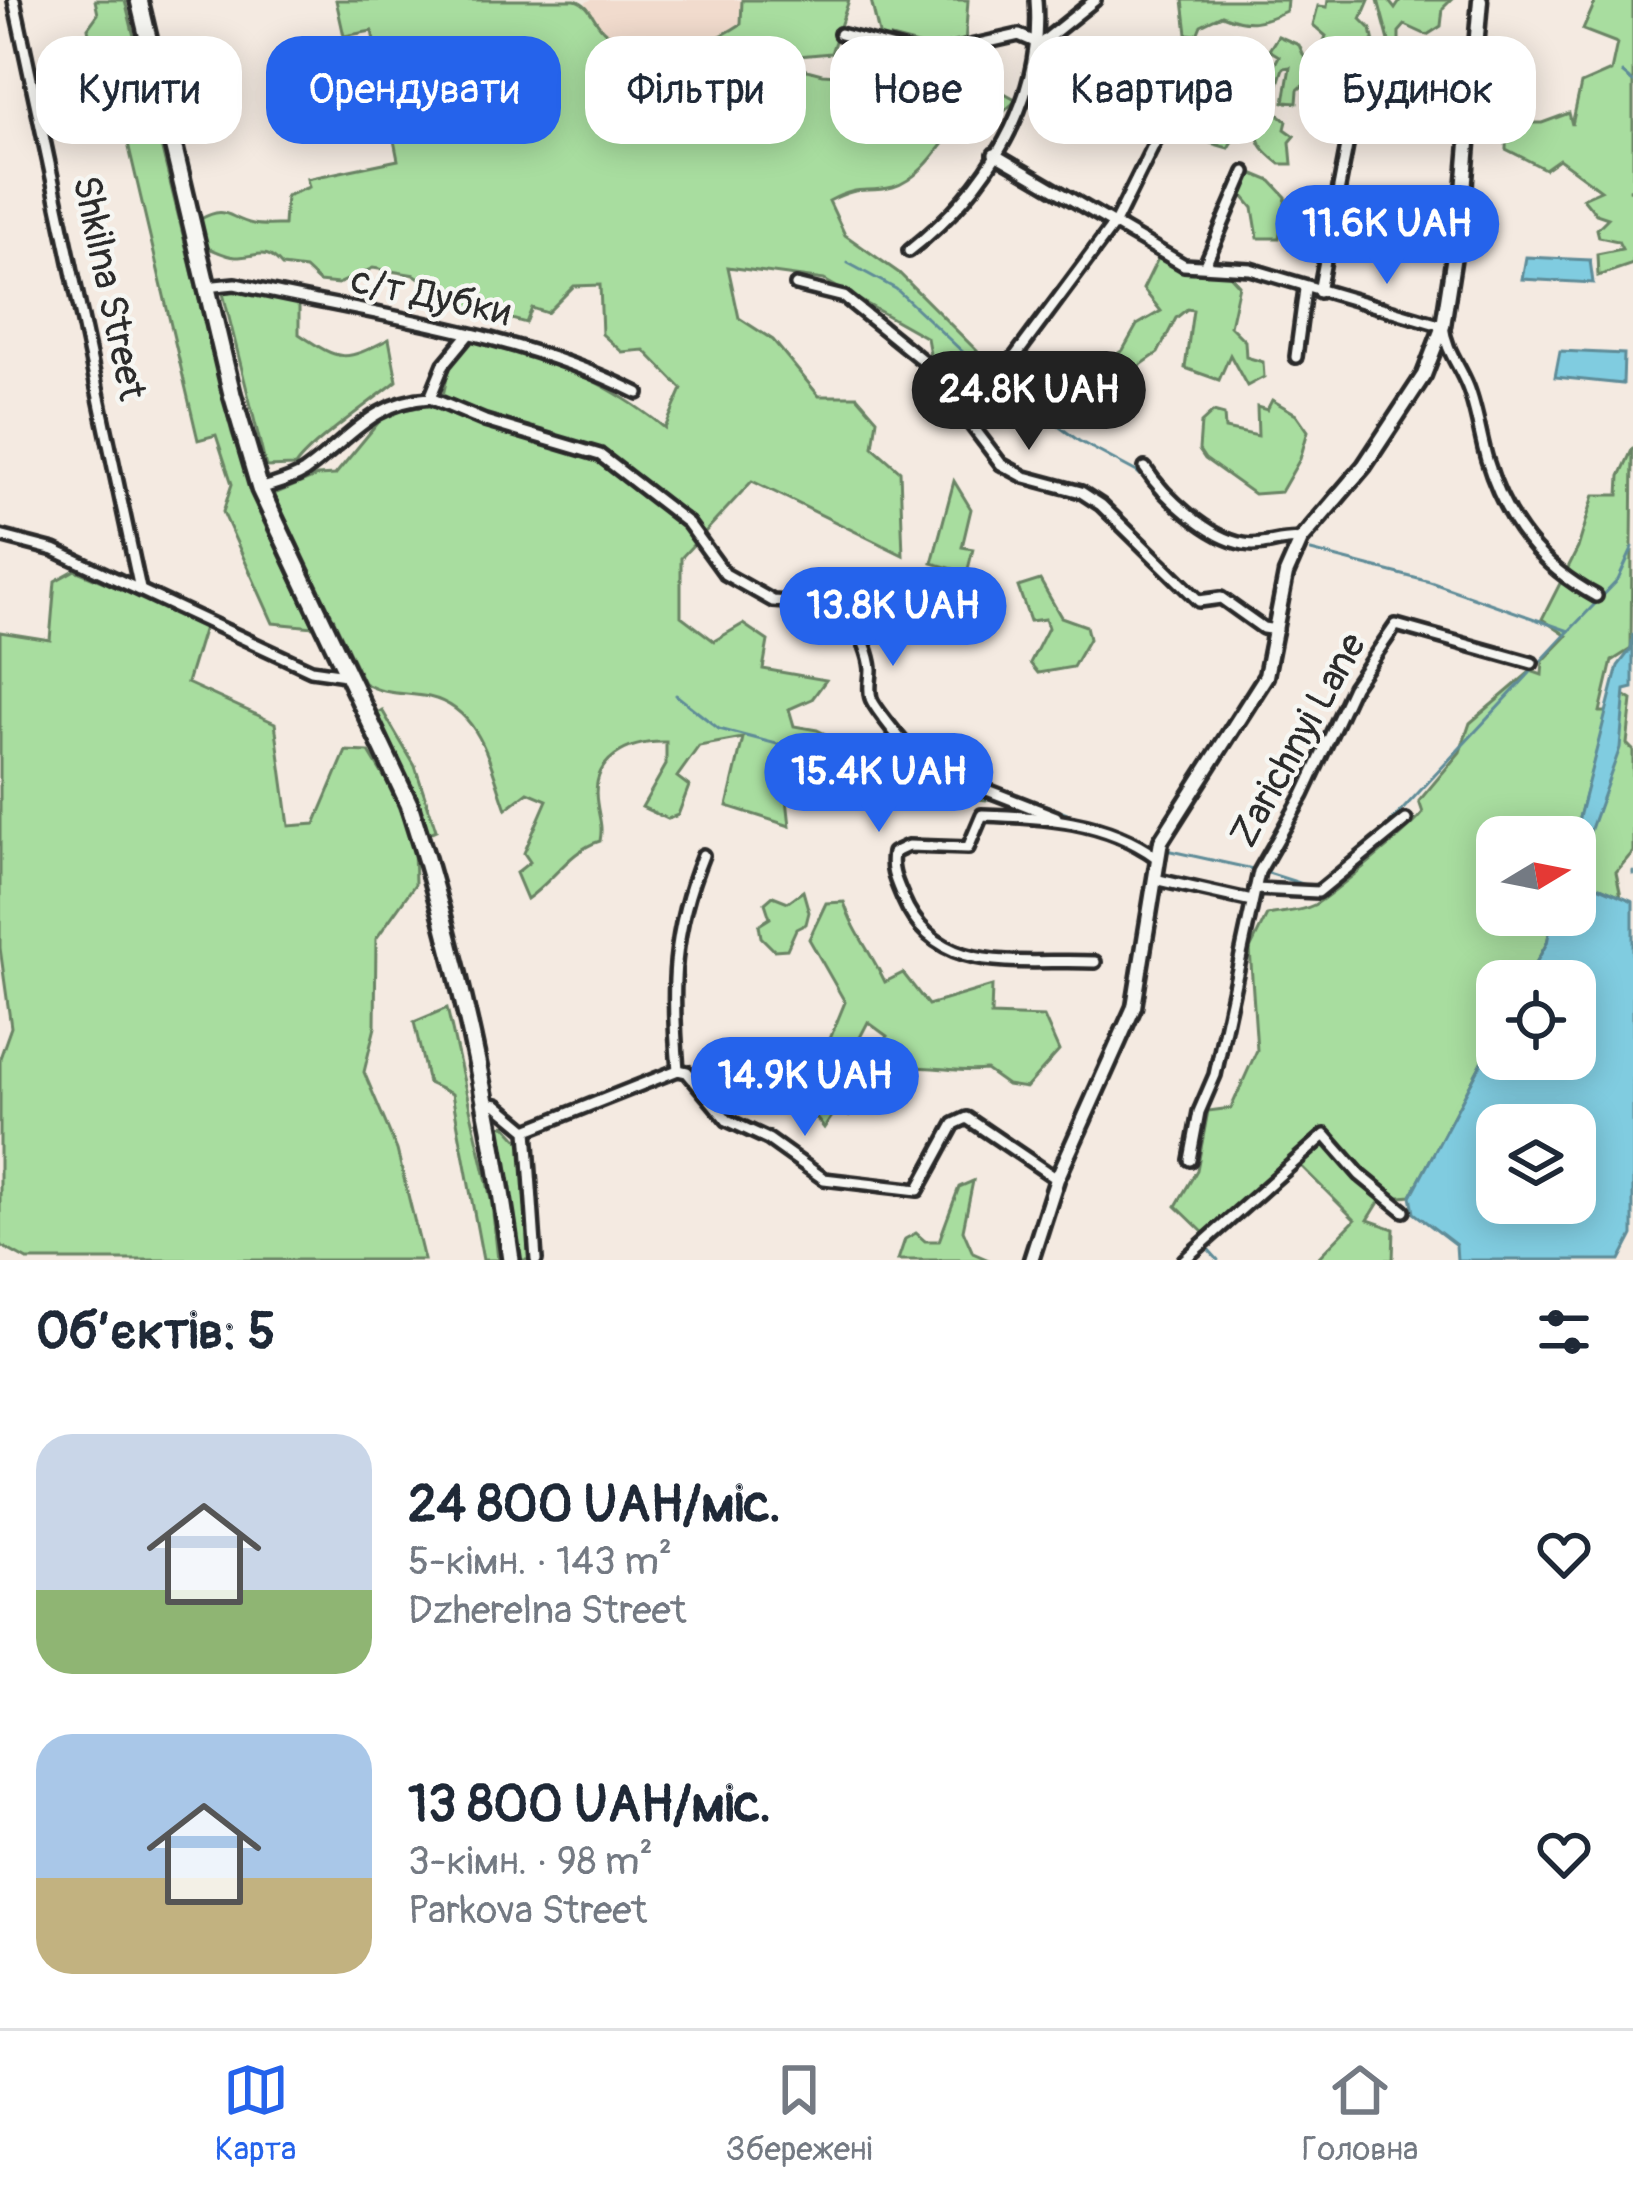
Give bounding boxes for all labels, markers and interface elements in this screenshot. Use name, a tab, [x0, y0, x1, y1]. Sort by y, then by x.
chip: Купити	[36, 36, 242, 144]
chip: Орендувати	[266, 36, 561, 144]
chip: Фільтри	[585, 36, 806, 144]
chip: Нове	[830, 36, 1004, 144]
chip: Квартира	[1028, 36, 1275, 144]
chip: Будинок	[1299, 36, 1536, 144]
street label: Shkilna Street	[61, 171, 157, 405]
pin: 11.6K UAH	[1250, 185, 1524, 287]
text: 11.6K UAH	[1302, 199, 1472, 248]
street label: с/т Дубки	[347, 255, 515, 337]
pin: 24.8K UAH	[892, 351, 1166, 453]
text: 24.8K UAH	[939, 365, 1119, 414]
pin: 13.8K UAH	[756, 567, 1030, 669]
text: 13.8K UAH	[806, 581, 980, 630]
street label: Zarichnyi Lane	[1219, 624, 1377, 856]
pin: 15.4K UAH	[742, 733, 1016, 835]
text: 15.4K UAH	[791, 747, 967, 796]
north arrow	[1476, 816, 1596, 936]
map controls	[1476, 816, 1596, 1224]
button: locate	[1476, 960, 1596, 1080]
pin: 14.9K UAH	[668, 1037, 942, 1139]
text: 14.9K UAH	[718, 1051, 892, 1100]
button: layers	[1476, 1104, 1596, 1224]
icon: filters	[1531, 1299, 1597, 1365]
text: Об’єктів: 5	[36, 1300, 276, 1364]
text: 24 800 UAH/міс.	[408, 1473, 781, 1537]
icon: home	[132, 1482, 276, 1626]
icon: heart	[1531, 1521, 1597, 1587]
text: 5-кімн. · 143 m²	[408, 1537, 672, 1586]
text: Dzherelna Street	[408, 1586, 686, 1635]
text: 13 800 UAH/міс.	[408, 1773, 771, 1837]
icon: home	[132, 1782, 276, 1926]
icon: heart	[1531, 1821, 1597, 1887]
text: 3-кімн. · 98 m²	[408, 1837, 653, 1886]
text: Parkova Street	[408, 1886, 647, 1935]
tab: Карта	[215, 2057, 296, 2170]
tab: Збережені	[726, 2057, 872, 2170]
tab: Головна	[1302, 2057, 1418, 2170]

